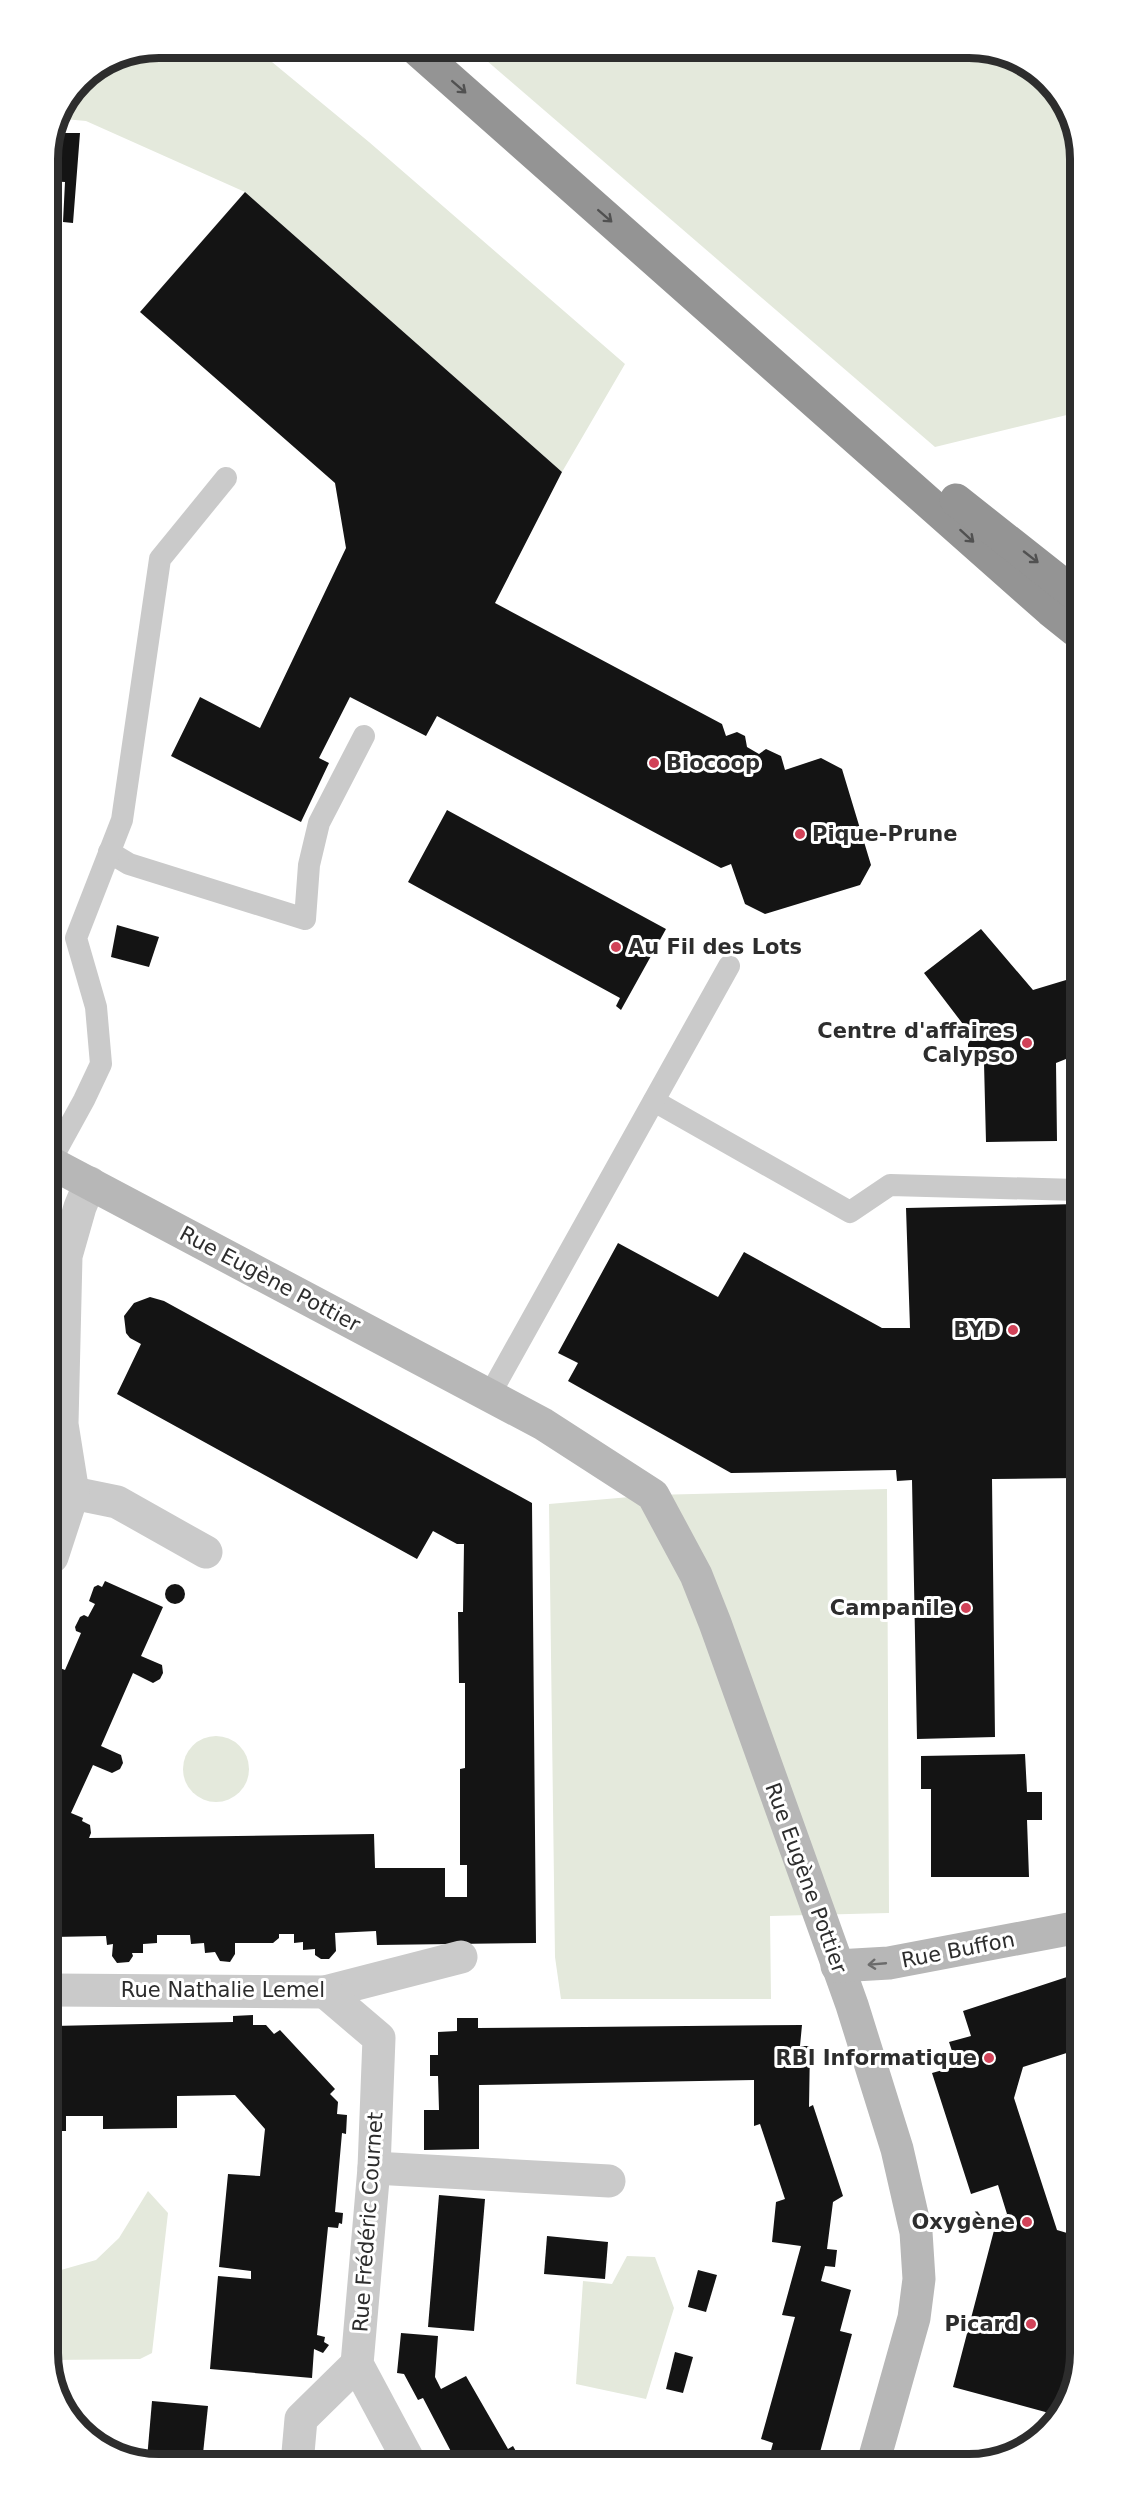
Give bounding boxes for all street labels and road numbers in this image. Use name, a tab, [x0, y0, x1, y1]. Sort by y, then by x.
street label: Rue Eugène Pottier	[176, 1221, 365, 1337]
street label: Rue Eugène Pottier	[760, 1780, 852, 1977]
street label: Rue Buffon	[899, 1927, 1017, 1973]
street label: Rue Nathalie Lemel	[121, 1978, 325, 2002]
street label: Rue Frédéric Cournet	[348, 2111, 388, 2333]

